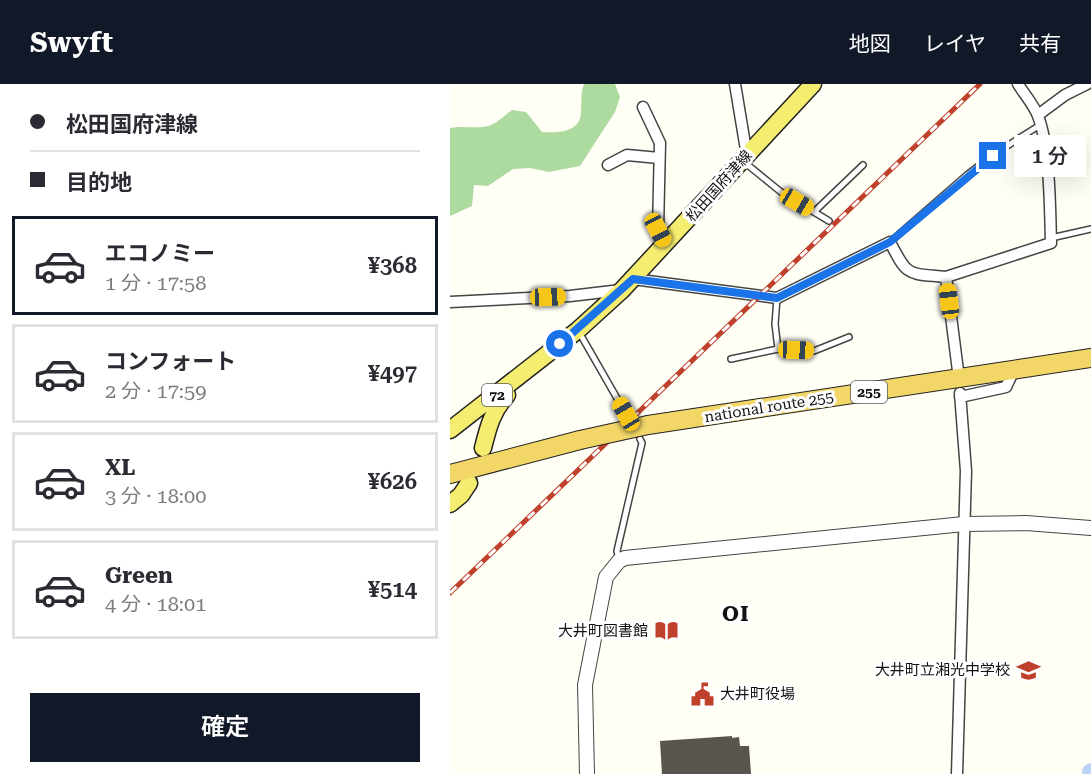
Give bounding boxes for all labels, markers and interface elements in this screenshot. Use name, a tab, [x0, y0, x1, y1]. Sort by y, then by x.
text: Swyft	[30, 26, 113, 59]
text: 地図	[849, 32, 891, 56]
text: レイヤ	[924, 32, 986, 56]
text: 共有	[1019, 32, 1061, 56]
text: 松田国府津線	[66, 112, 198, 137]
callout: 1 分	[1014, 135, 1086, 177]
route end	[979, 142, 1006, 169]
text: 1 分	[1032, 144, 1068, 168]
street label: 松田国府津線	[682, 147, 756, 225]
text: 目的地	[66, 170, 132, 195]
car	[777, 185, 817, 219]
car	[642, 210, 674, 250]
icon: car	[33, 239, 87, 293]
text: エコノミー	[105, 241, 215, 266]
text: ¥368	[368, 253, 417, 278]
text: 1 分 · 17:58	[105, 271, 206, 295]
car	[938, 282, 960, 320]
car	[530, 287, 566, 307]
route start	[546, 330, 573, 357]
car	[778, 340, 814, 360]
icon: car	[33, 347, 87, 401]
text: コンフォート	[105, 349, 236, 374]
text: ¥497	[368, 361, 417, 386]
text: 2 分 · 17:59	[105, 379, 206, 403]
road number: 255	[851, 381, 887, 403]
road number: 72	[482, 384, 512, 406]
street label: national route 255	[703, 388, 835, 426]
car	[609, 394, 643, 434]
icon: car	[33, 455, 87, 509]
text: XL	[105, 455, 135, 480]
text: ¥626	[368, 469, 417, 494]
text: 3 分 · 18:00	[105, 484, 206, 508]
icon: car	[33, 563, 87, 617]
text: Green	[105, 563, 173, 588]
text: ¥514	[368, 577, 417, 602]
text: 4 分 · 18:01	[105, 592, 206, 616]
district label: OI	[722, 602, 750, 626]
library icon: 大井町図書館	[653, 618, 679, 644]
place label: 大井町図書館	[558, 622, 648, 640]
school or university icon: 大井町立湘光中学校	[1015, 657, 1041, 683]
place label: 大井町立湘光中学校	[875, 661, 1010, 679]
public building icon: 大井町役場	[689, 681, 715, 707]
place label: 大井町役場	[720, 685, 795, 703]
button: 確定	[30, 693, 420, 762]

